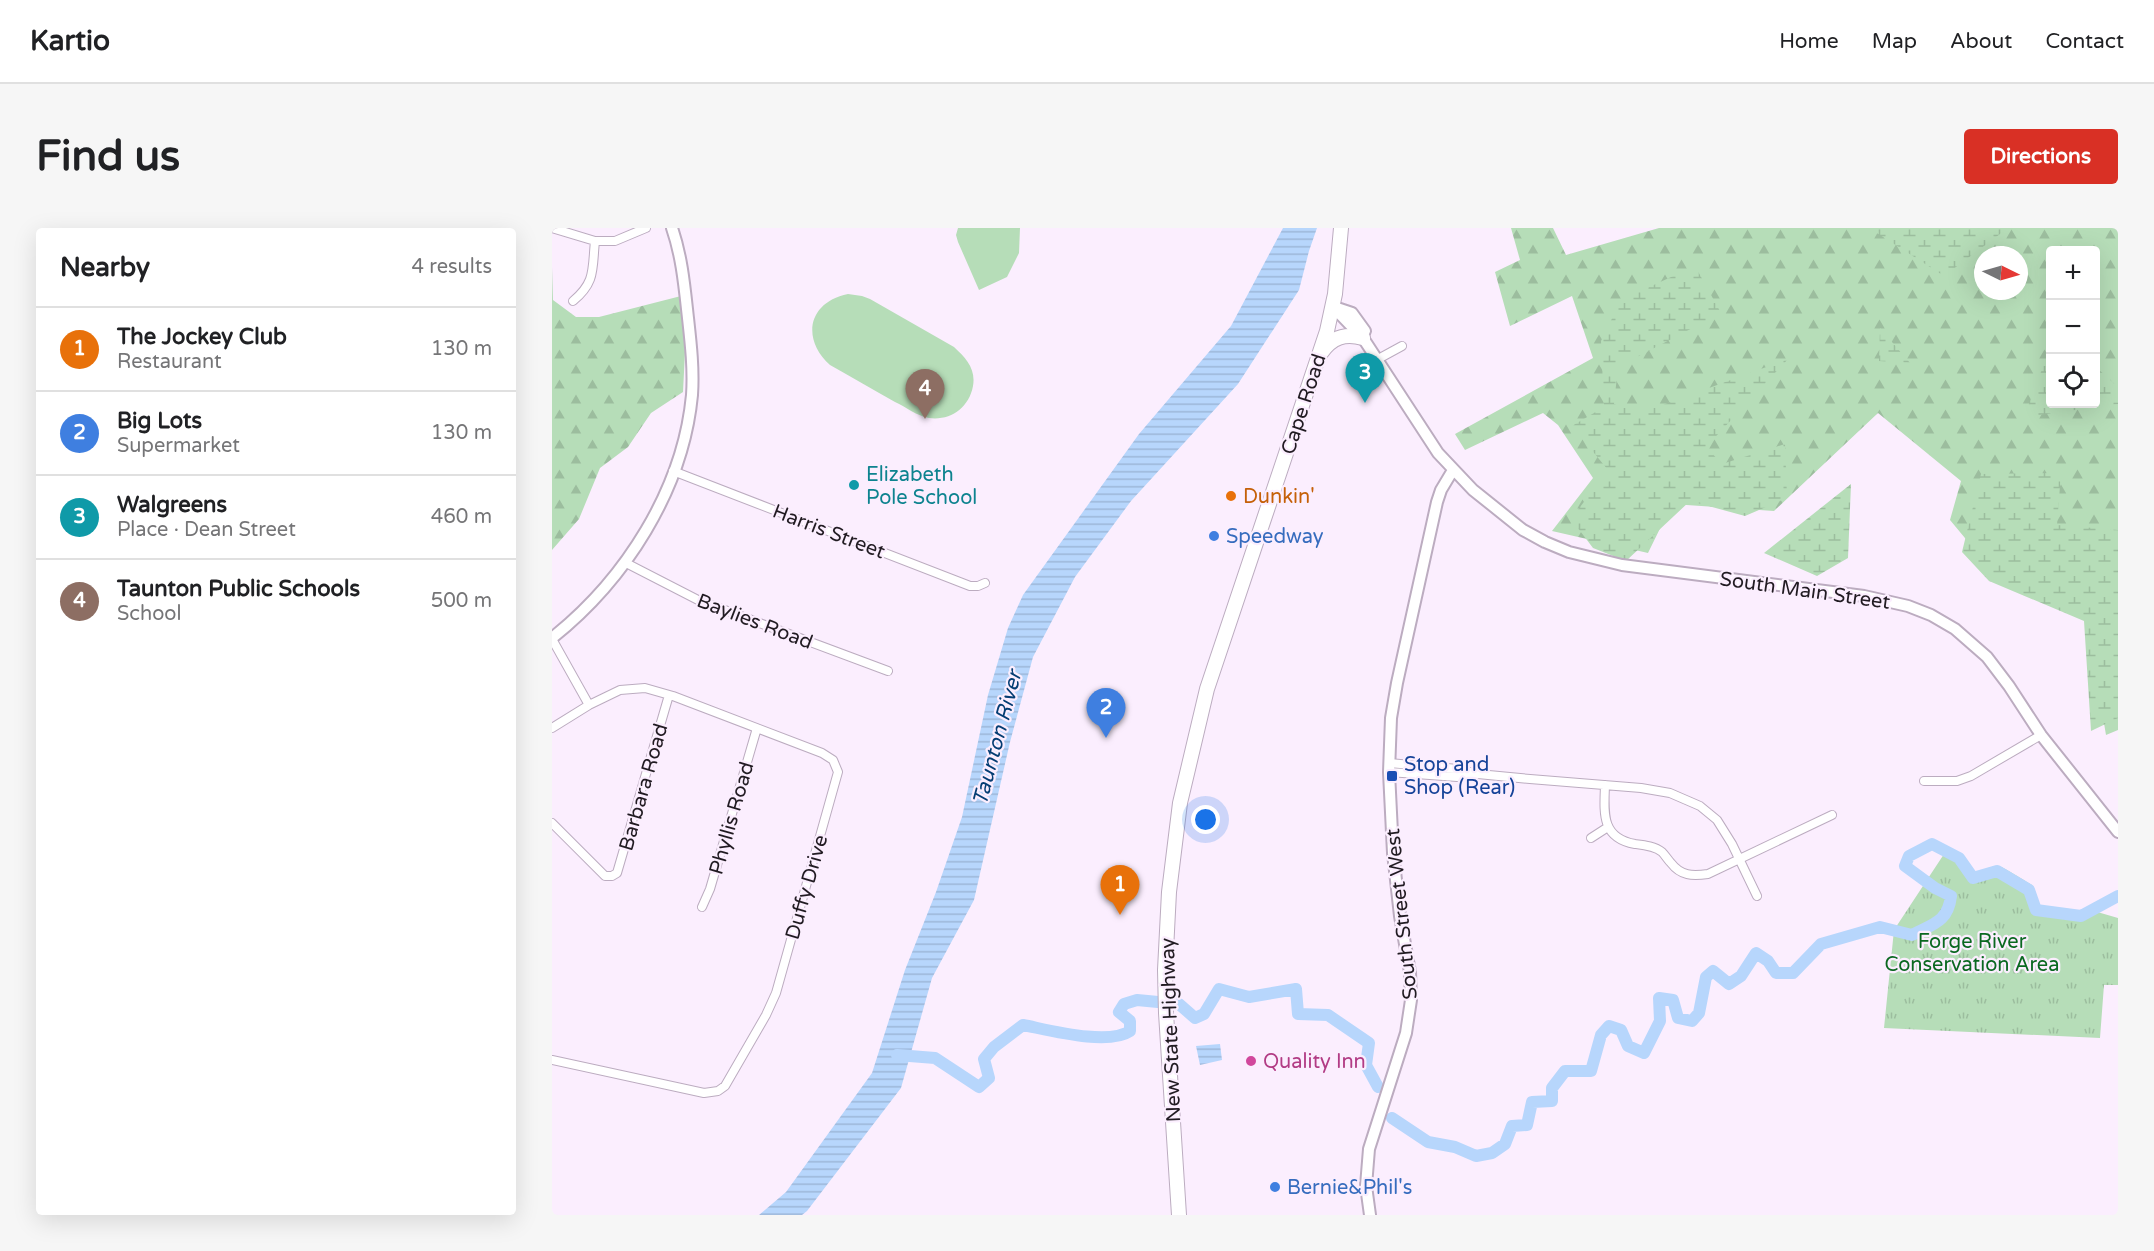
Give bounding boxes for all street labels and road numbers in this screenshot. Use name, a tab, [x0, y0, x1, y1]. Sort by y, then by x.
street label: Cape Road	[1276, 351, 1332, 458]
street label: Harris Street	[769, 499, 889, 565]
street label: South Main Street	[1718, 567, 1892, 615]
street label: Baylies Road	[693, 589, 816, 655]
street label: Barbara Road	[614, 721, 674, 854]
street label: Phyllis Road	[704, 759, 759, 877]
street label: South Street West	[1381, 827, 1423, 1001]
street label: Duffy Drive	[781, 832, 833, 942]
street label: New State Highway	[1156, 937, 1186, 1123]

